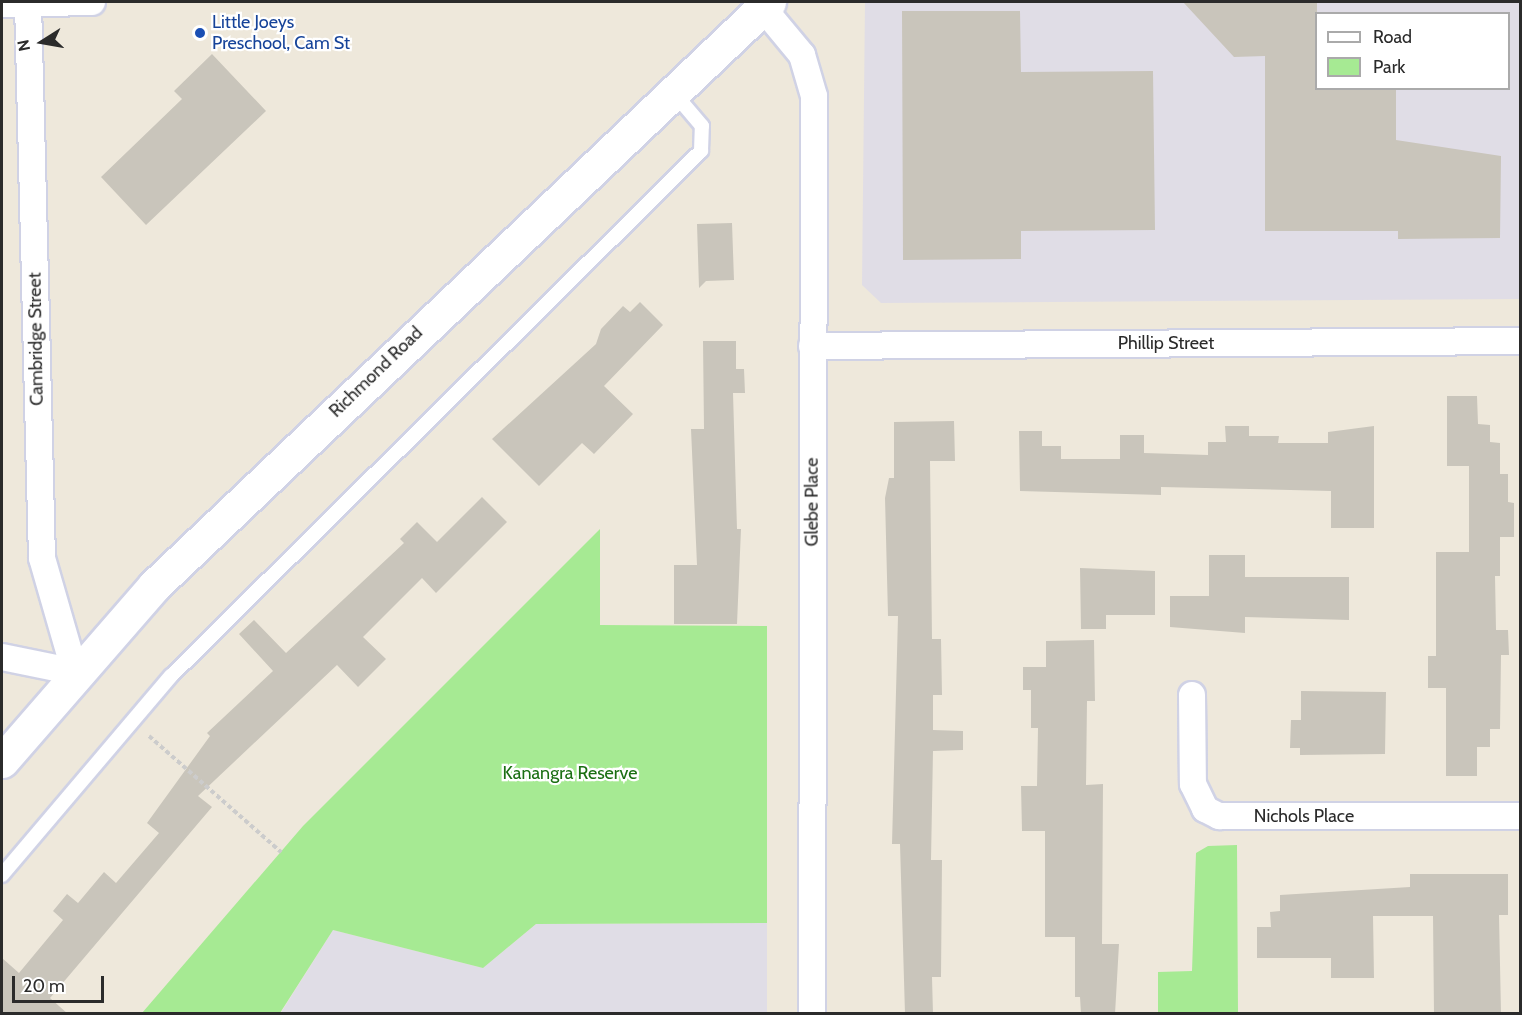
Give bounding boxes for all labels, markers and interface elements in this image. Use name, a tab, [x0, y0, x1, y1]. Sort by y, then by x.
north arrow	[12, 12, 72, 72]
place label: Little Joeys Preschool, Cam St	[212, 12, 350, 54]
legend	[1315, 12, 1510, 90]
marker: Little Joeys Preschool, Cam St	[193, 26, 207, 40]
text: Road	[1373, 26, 1412, 48]
text: N	[13, 38, 34, 53]
text: Park	[1373, 56, 1405, 78]
street label: Cambridge Street	[24, 272, 48, 406]
street label: Richmond Road	[325, 322, 427, 422]
street label: Phillip Street	[1118, 332, 1214, 354]
street label: Glebe Place	[801, 458, 823, 546]
park label: Kanangra Reserve	[503, 762, 637, 784]
street label: Nichols Place	[1254, 805, 1354, 827]
scale bar	[15, 964, 106, 1002]
text: 20 m	[23, 975, 65, 997]

